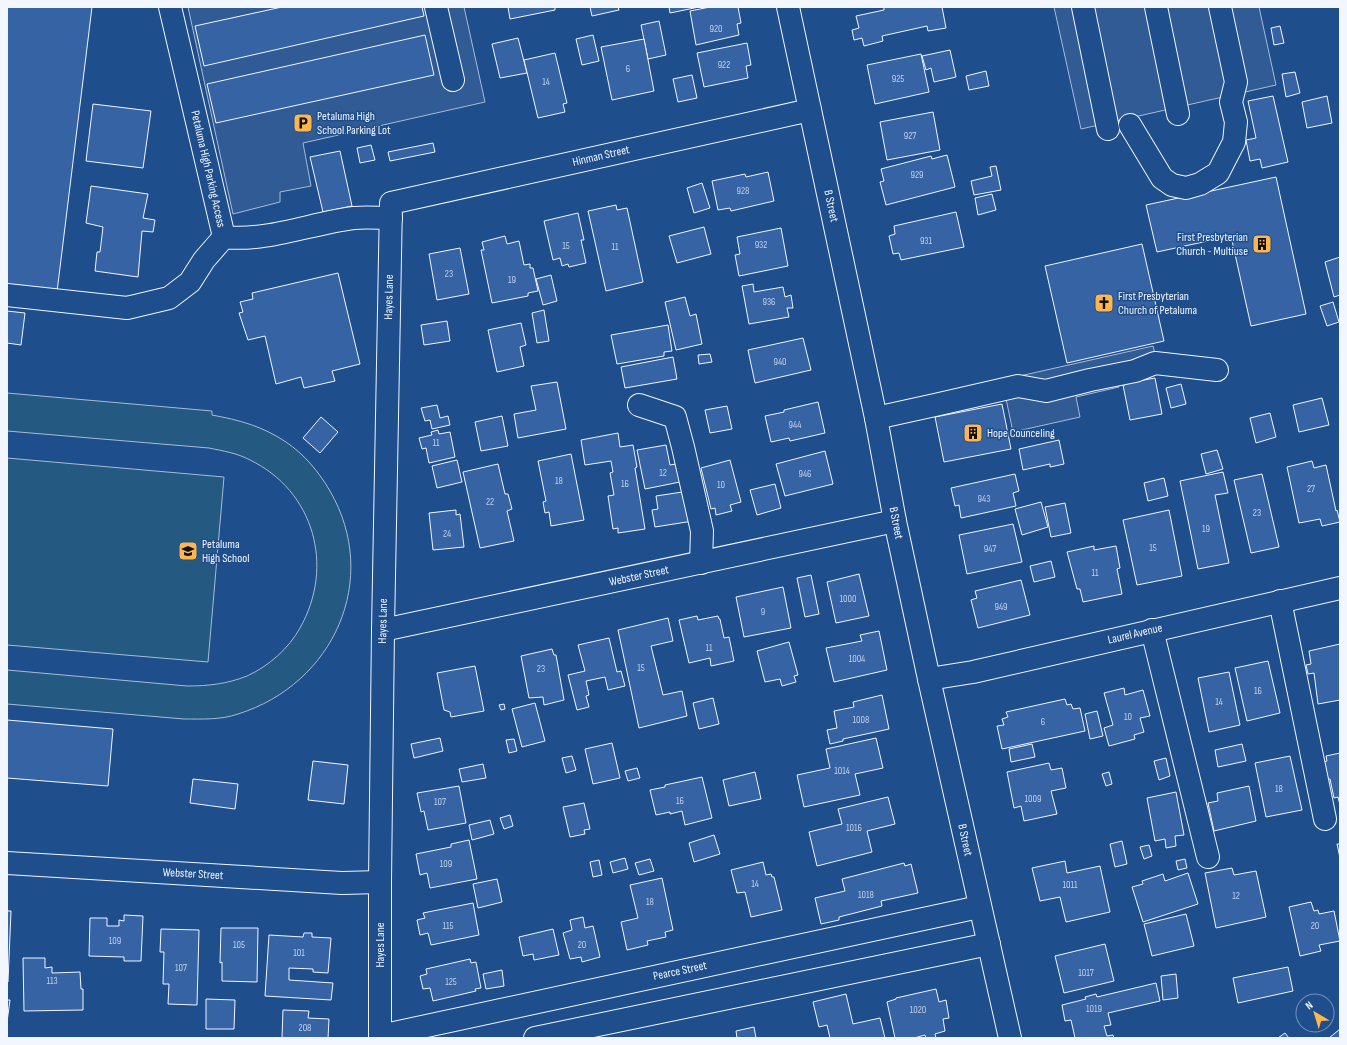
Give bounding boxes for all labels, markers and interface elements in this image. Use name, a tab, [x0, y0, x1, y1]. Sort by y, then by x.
house number: 920	[709, 23, 723, 35]
house number: 922	[718, 59, 730, 71]
house number: 6	[626, 63, 630, 75]
house number: 925	[892, 73, 904, 85]
house number: 14	[542, 76, 550, 88]
street label: Petaluma High Parking Access	[187, 109, 229, 229]
place label: Petaluma High School Parking Lot	[317, 109, 391, 138]
parking icon: Petaluma High School Parking Lot	[292, 112, 314, 134]
house number: 927	[904, 130, 916, 142]
street label: Hinman Street	[571, 142, 631, 170]
house number: 929	[911, 169, 924, 181]
house number: 928	[737, 185, 749, 197]
street label: B Street	[820, 189, 842, 224]
place label: First Presbyterian Church - Multiuse	[1176, 230, 1248, 259]
building icon: First Presbyterian Church - Multiuse	[1251, 233, 1273, 255]
house number: 931	[920, 235, 933, 247]
house number: 932	[755, 239, 767, 251]
house number: 15	[562, 240, 570, 252]
house number: 11	[612, 241, 619, 253]
house number: 23	[445, 268, 453, 280]
street label: Hayes Lane	[381, 274, 397, 320]
house number: 19	[508, 274, 516, 286]
place label: First Presbyterian Church of Petaluma	[1118, 289, 1197, 318]
church icon: First Presbyterian Church of Petaluma	[1093, 292, 1115, 314]
house number: 936	[763, 296, 776, 308]
house number: 940	[773, 356, 787, 368]
house number: 944	[789, 419, 801, 431]
building icon: Hope Counceling	[962, 422, 984, 444]
place label: Hope Counceling	[987, 426, 1055, 441]
house number: 11	[433, 437, 440, 449]
house number: 12	[659, 467, 667, 479]
house number: 946	[799, 468, 812, 480]
house number: 18	[555, 475, 563, 487]
house number: 16	[621, 478, 629, 490]
house number: 10	[717, 479, 725, 491]
house number: 27	[1307, 483, 1315, 495]
house number: 943	[978, 493, 990, 505]
house number: 22	[486, 496, 494, 508]
street label: B Street	[886, 506, 907, 541]
house number: 23	[1253, 507, 1261, 519]
house number: 19	[1202, 523, 1210, 535]
house number: 24	[443, 528, 451, 540]
place label: Petaluma High School	[202, 537, 249, 566]
school or university icon: Petaluma High School	[177, 540, 199, 562]
house number: 15	[1149, 542, 1157, 554]
house number: 947	[984, 543, 996, 555]
street label: Webster Street	[608, 562, 671, 590]
house number: 11	[1092, 567, 1099, 579]
house number: 1000	[840, 593, 856, 605]
street label: Hayes Lane	[375, 598, 391, 644]
house number: 949	[994, 601, 1008, 613]
house number: 9	[761, 606, 765, 618]
street label: Laurel Avenue	[1106, 620, 1164, 648]
house number: 11	[706, 642, 713, 654]
house number: 1004	[849, 653, 865, 665]
house number: 15	[637, 662, 645, 674]
house number: 23	[537, 663, 545, 675]
house number: 16	[1254, 685, 1262, 697]
house number: 14	[1215, 696, 1223, 708]
house number: 10	[1124, 711, 1132, 723]
house number: 1008	[853, 714, 869, 726]
house number: 6	[1041, 716, 1045, 728]
house number: 1014	[834, 765, 850, 777]
house number: 18	[1275, 783, 1283, 795]
house number: 1009	[1025, 793, 1041, 805]
house number: 16	[676, 795, 684, 807]
house number: 107	[434, 796, 446, 808]
house number: 1016	[846, 822, 862, 834]
street label: B Street	[954, 823, 976, 858]
house number: 109	[440, 858, 452, 870]
street label: Webster Street	[162, 865, 224, 883]
house number: 14	[751, 878, 759, 890]
house number: 1011	[1063, 879, 1078, 891]
house number: 1018	[858, 889, 874, 901]
house number: 12	[1232, 890, 1240, 902]
house number: 18	[646, 896, 654, 908]
house number: 115	[442, 920, 454, 932]
house number: 20	[1311, 920, 1319, 932]
street label: Hayes Lane	[373, 922, 388, 968]
house number: 109	[109, 935, 121, 947]
house number: 105	[233, 939, 245, 951]
house number: 20	[578, 939, 586, 951]
house number: 101	[293, 947, 305, 959]
street label: Pearce Street	[652, 958, 709, 984]
house number: 107	[175, 962, 187, 974]
house number: 1017	[1078, 967, 1094, 979]
house number: 113	[46, 975, 58, 987]
house number: 125	[445, 976, 457, 988]
north arrow	[1295, 993, 1335, 1033]
text: N	[1303, 999, 1316, 1012]
house number: 1019	[1086, 1003, 1102, 1015]
house number: 1020	[910, 1004, 926, 1016]
house number: 208	[299, 1022, 311, 1034]

